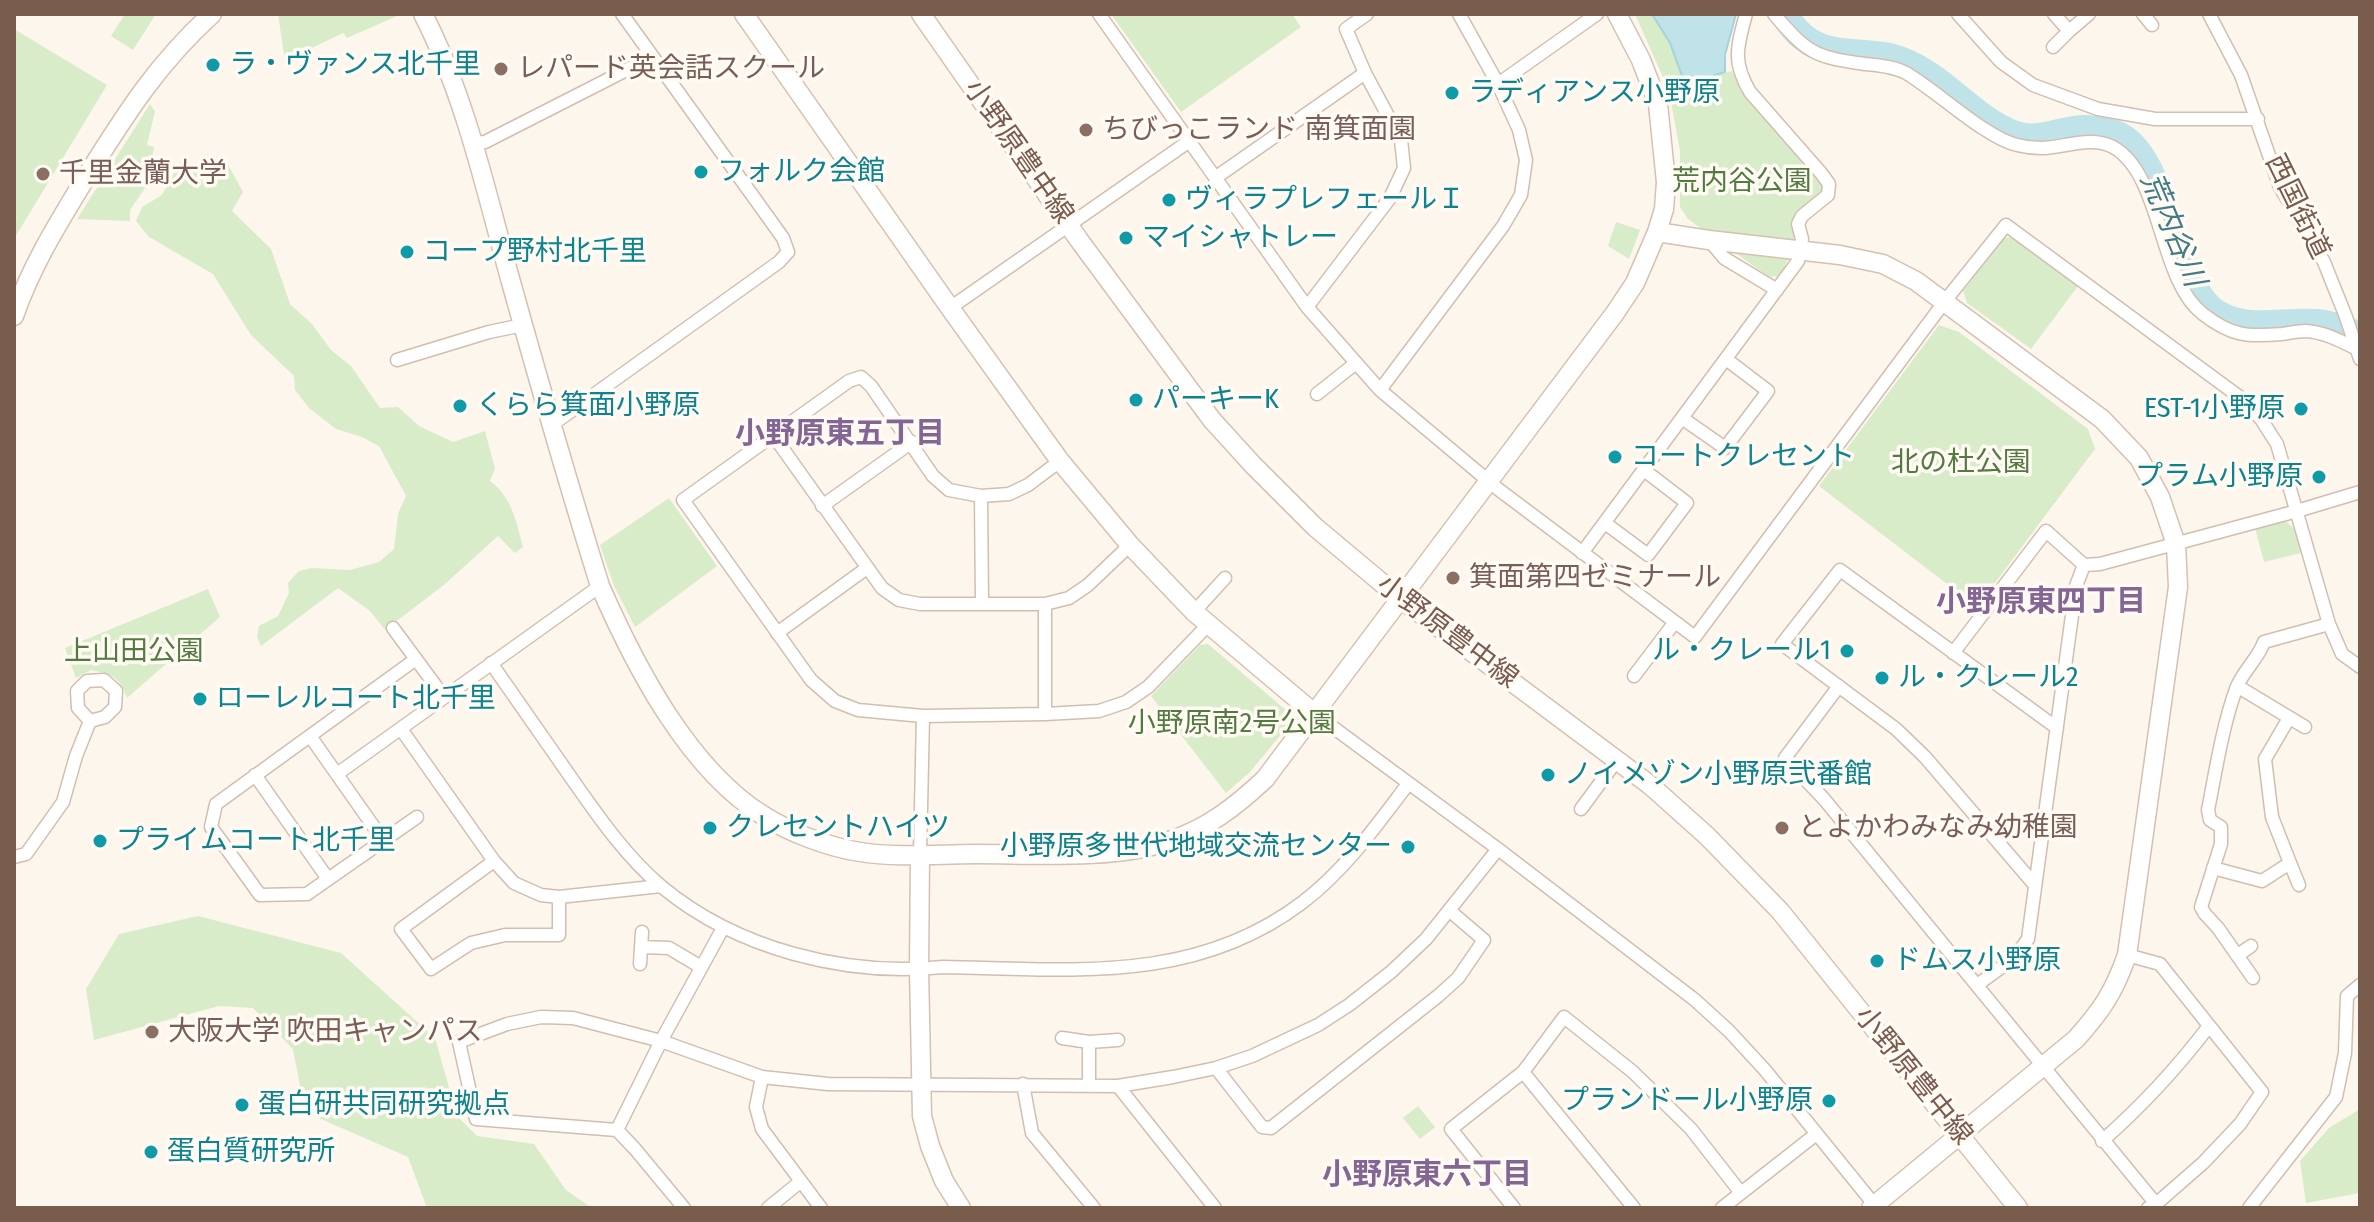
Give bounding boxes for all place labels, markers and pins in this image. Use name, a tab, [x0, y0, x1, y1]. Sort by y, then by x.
place label: ラ・ヴァンス北千里	[229, 48, 481, 82]
place label: レパード英会話スクール	[517, 52, 825, 86]
marker: ラ・ヴァンス北千里	[204, 56, 222, 74]
marker: レパード英会話スクール	[492, 60, 510, 78]
place label: ラディアンス小野原	[1468, 76, 1720, 110]
marker: ラディアンス小野原	[1443, 84, 1461, 102]
place label: ちびっこランド 南箕面園	[1102, 113, 1417, 147]
marker: ちびっこランド 南箕面園	[1077, 121, 1095, 139]
place label: フォルク会館	[717, 155, 885, 189]
place label: 千里金蘭大学	[59, 157, 227, 191]
marker: フォルク会館	[692, 163, 710, 181]
marker: 千里金蘭大学	[34, 165, 52, 183]
place label: ヴィラプレフェールＩ	[1185, 183, 1465, 217]
marker: ヴィラプレフェールＩ	[1160, 191, 1178, 209]
place label: マイシャトレー	[1142, 221, 1338, 255]
marker: マイシャトレー	[1117, 229, 1135, 247]
place label: コープ野村北千里	[423, 235, 647, 269]
marker: コープ野村北千里	[398, 243, 416, 261]
place label: パーキーK	[1152, 383, 1279, 417]
place label: くらら箕面小野原	[476, 389, 700, 423]
marker: パーキーK	[1127, 391, 1145, 409]
place label: EST-1小野原	[2144, 392, 2285, 426]
marker: くらら箕面小野原	[451, 397, 469, 415]
marker: EST-1小野原	[2292, 400, 2310, 418]
place label: コートクレセント	[1631, 440, 1855, 474]
marker: コートクレセント	[1606, 448, 1624, 466]
place label: プラム小野原	[2135, 460, 2303, 494]
marker: プラム小野原	[2310, 468, 2328, 486]
place label: 箕面第四ゼミナール	[1469, 561, 1721, 595]
marker: 箕面第四ゼミナール	[1444, 569, 1462, 587]
place label: ル・クレール1	[1652, 634, 1831, 668]
marker: ル・クレール1	[1838, 642, 1856, 660]
place label: ル・クレール2	[1898, 661, 2078, 695]
marker: ル・クレール2	[1873, 669, 1891, 687]
place label: ローレルコート北千里	[216, 682, 496, 716]
marker: ローレルコート北千里	[191, 690, 209, 708]
place label: ノイメゾン小野原弐番館	[1564, 758, 1872, 792]
marker: ノイメゾン小野原弐番館	[1539, 766, 1557, 784]
place label: クレセントハイツ	[726, 811, 950, 845]
place label: とよかわみなみ幼稚園	[1798, 811, 2078, 845]
marker: クレセントハイツ	[701, 819, 719, 837]
marker: とよかわみなみ幼稚園	[1773, 819, 1791, 837]
place label: プライムコート北千里	[116, 824, 396, 858]
place label: 小野原多世代地域交流センター	[1000, 830, 1392, 864]
marker: プライムコート北千里	[91, 832, 109, 850]
marker: 小野原多世代地域交流センター	[1399, 838, 1417, 856]
place label: ドムス小野原	[1893, 944, 2061, 978]
marker: ドムス小野原	[1868, 952, 1886, 970]
place label: 大阪大学 吹田キャンパス	[168, 1015, 483, 1049]
marker: 大阪大学 吹田キャンパス	[143, 1023, 161, 1041]
place label: プランドール小野原	[1561, 1084, 1813, 1118]
place label: 蛋白研共同研究拠点	[258, 1088, 510, 1122]
marker: プランドール小野原	[1820, 1092, 1838, 1110]
marker: 蛋白研共同研究拠点	[233, 1096, 251, 1114]
place label: 蛋白質研究所	[167, 1135, 335, 1169]
marker: 蛋白質研究所	[142, 1143, 160, 1161]

